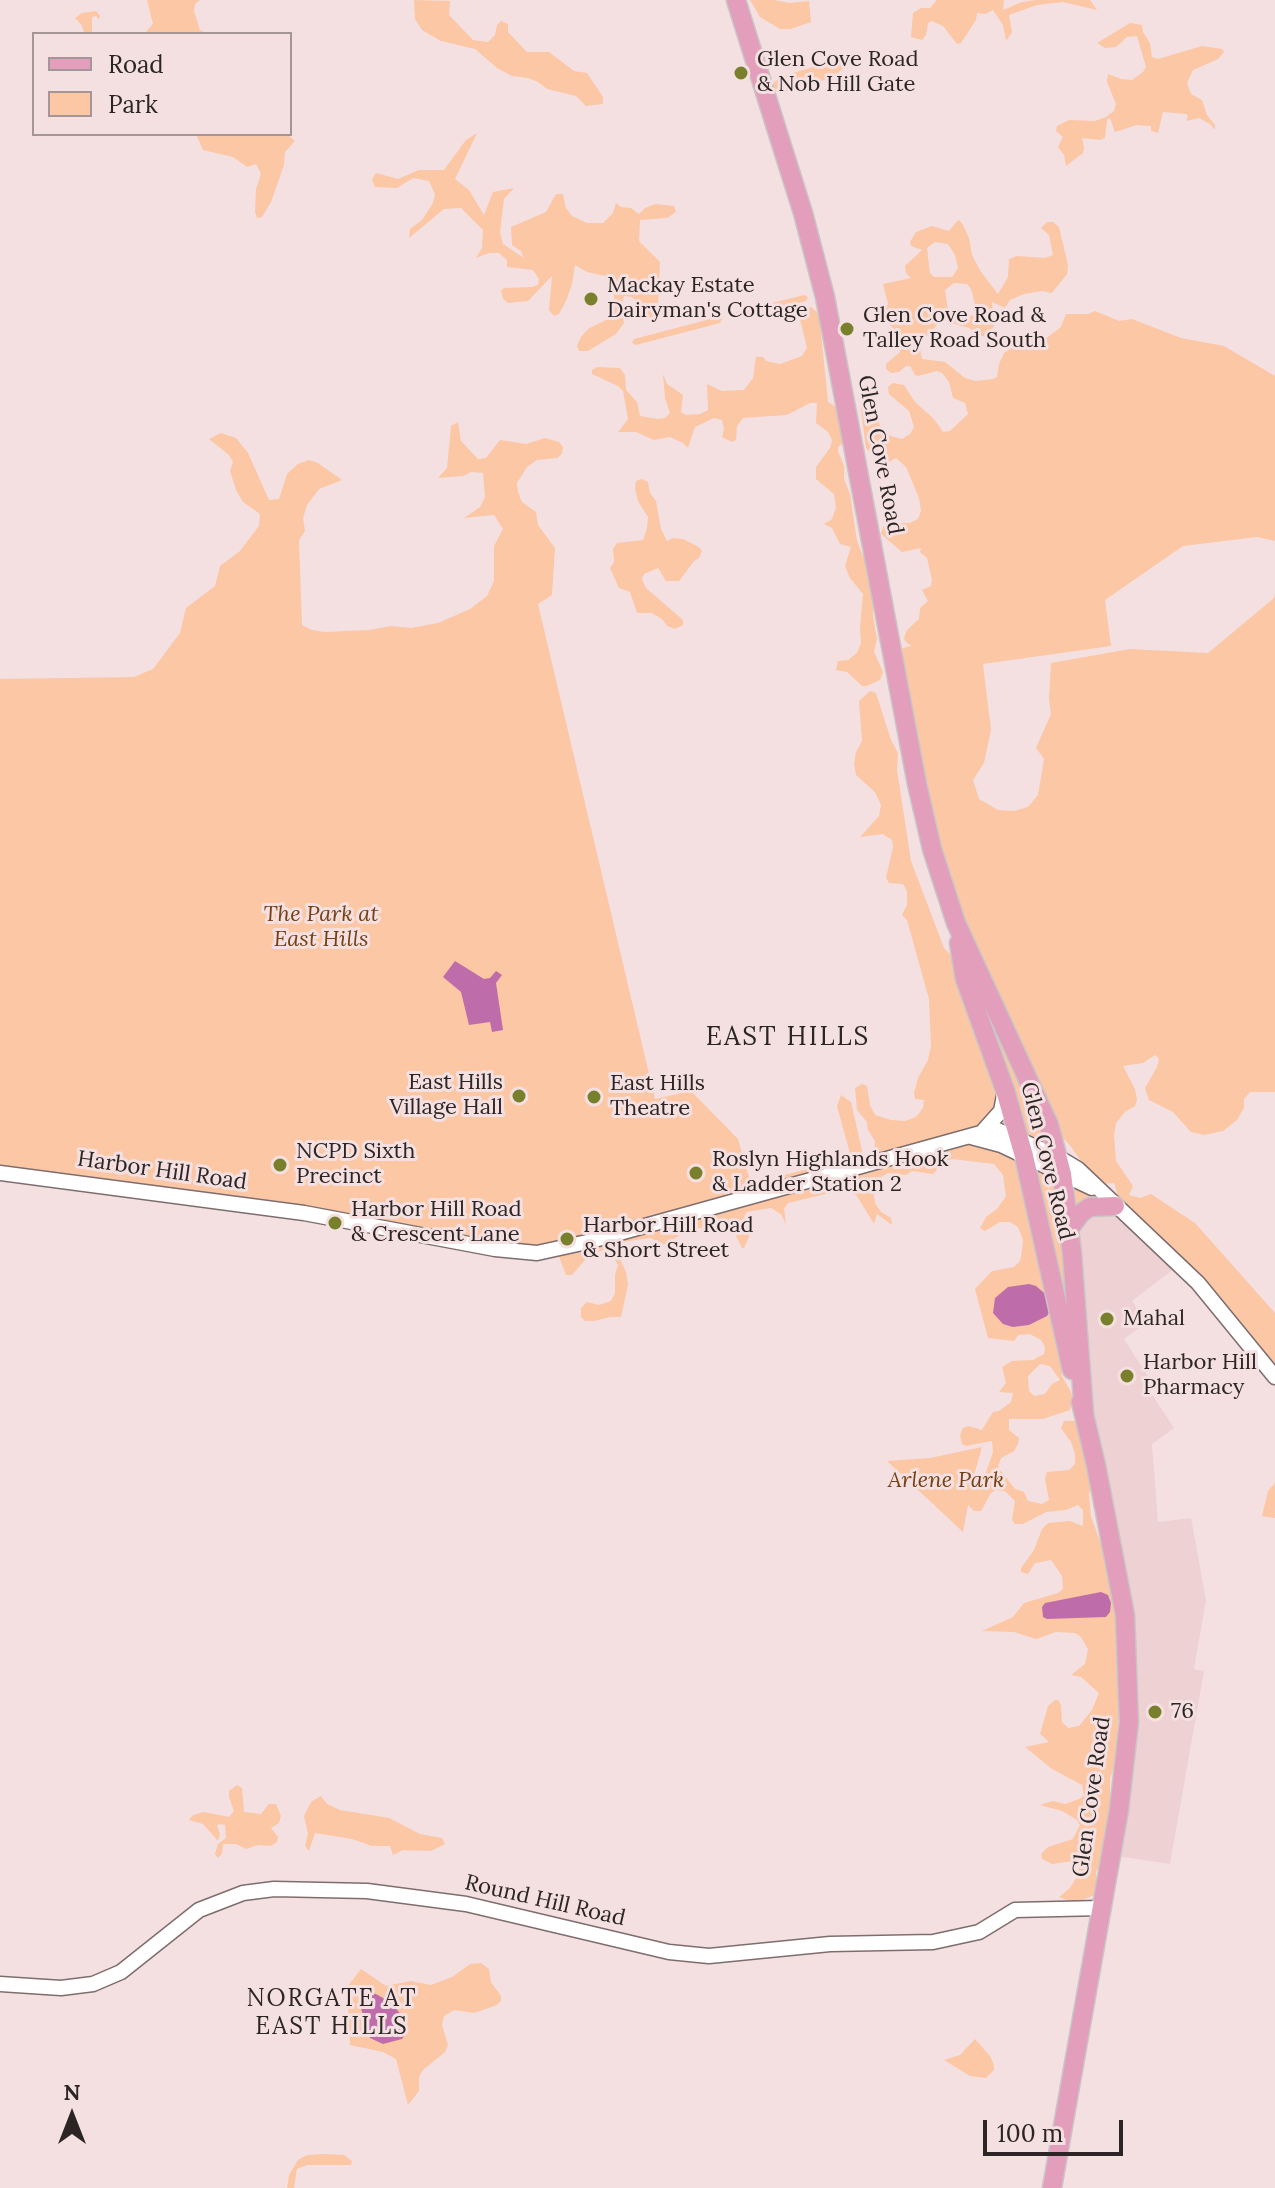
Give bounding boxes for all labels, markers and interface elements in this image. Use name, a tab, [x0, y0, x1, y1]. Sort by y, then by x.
legend	[32, 32, 292, 136]
place label: Glen Cove Road & Nob Hill Gate	[757, 47, 919, 98]
text: Road	[108, 49, 164, 80]
marker: Glen Cove Road & Nob Hill Gate	[732, 64, 750, 82]
text: Park	[108, 89, 158, 120]
place label: Mackay Estate Dairyman's Cottage	[607, 273, 808, 324]
marker: Mackay Estate Dairyman's Cottage	[582, 290, 600, 308]
place label: Glen Cove Road & Talley Road South	[863, 303, 1046, 354]
marker: Glen Cove Road & Talley Road South	[838, 320, 856, 338]
street label: Glen Cove Road	[852, 373, 908, 537]
park label: The Park at East Hills	[264, 902, 378, 954]
district label: EAST HILLS	[706, 1022, 870, 1054]
place label: East Hills Village Hall	[389, 1070, 503, 1122]
place label: East Hills Theatre	[610, 1071, 705, 1122]
street label: Glen Cove Road	[1015, 1079, 1079, 1243]
marker: East Hills Village Hall	[510, 1087, 528, 1105]
marker: East Hills Theatre	[585, 1088, 603, 1106]
place label: NCPD Sixth Precinct	[296, 1139, 415, 1190]
street label: Harbor Hill Road	[76, 1146, 248, 1196]
place label: Roslyn Highlands Hook & Ladder Station 2	[712, 1147, 948, 1198]
marker: NCPD Sixth Precinct	[271, 1156, 289, 1174]
marker: Roslyn Highlands Hook & Ladder Station 2	[687, 1164, 705, 1182]
place label: Harbor Hill Road & Crescent Lane	[351, 1197, 522, 1248]
place label: Harbor Hill Road & Short Street	[583, 1213, 754, 1264]
marker: Harbor Hill Road & Crescent Lane	[326, 1214, 344, 1232]
marker: Harbor Hill Road & Short Street	[558, 1230, 576, 1248]
place label: Mahal	[1123, 1306, 1185, 1332]
marker: Mahal	[1098, 1310, 1116, 1328]
place label: Harbor Hill Pharmacy	[1143, 1350, 1257, 1402]
marker: Harbor Hill Pharmacy	[1118, 1367, 1136, 1385]
park label: Arlene Park	[888, 1468, 1004, 1494]
place label: 76	[1171, 1699, 1194, 1725]
marker: 76	[1146, 1703, 1164, 1721]
street label: Glen Cove Road	[1068, 1715, 1116, 1879]
street label: Round Hill Road	[462, 1870, 628, 1932]
district label: NORGATE AT EAST HILLS	[246, 1985, 418, 2041]
north arrow	[32, 2076, 112, 2156]
text: N	[63, 2078, 81, 2106]
scale bar	[987, 2104, 1127, 2154]
text: 100 m	[997, 2118, 1063, 2149]

